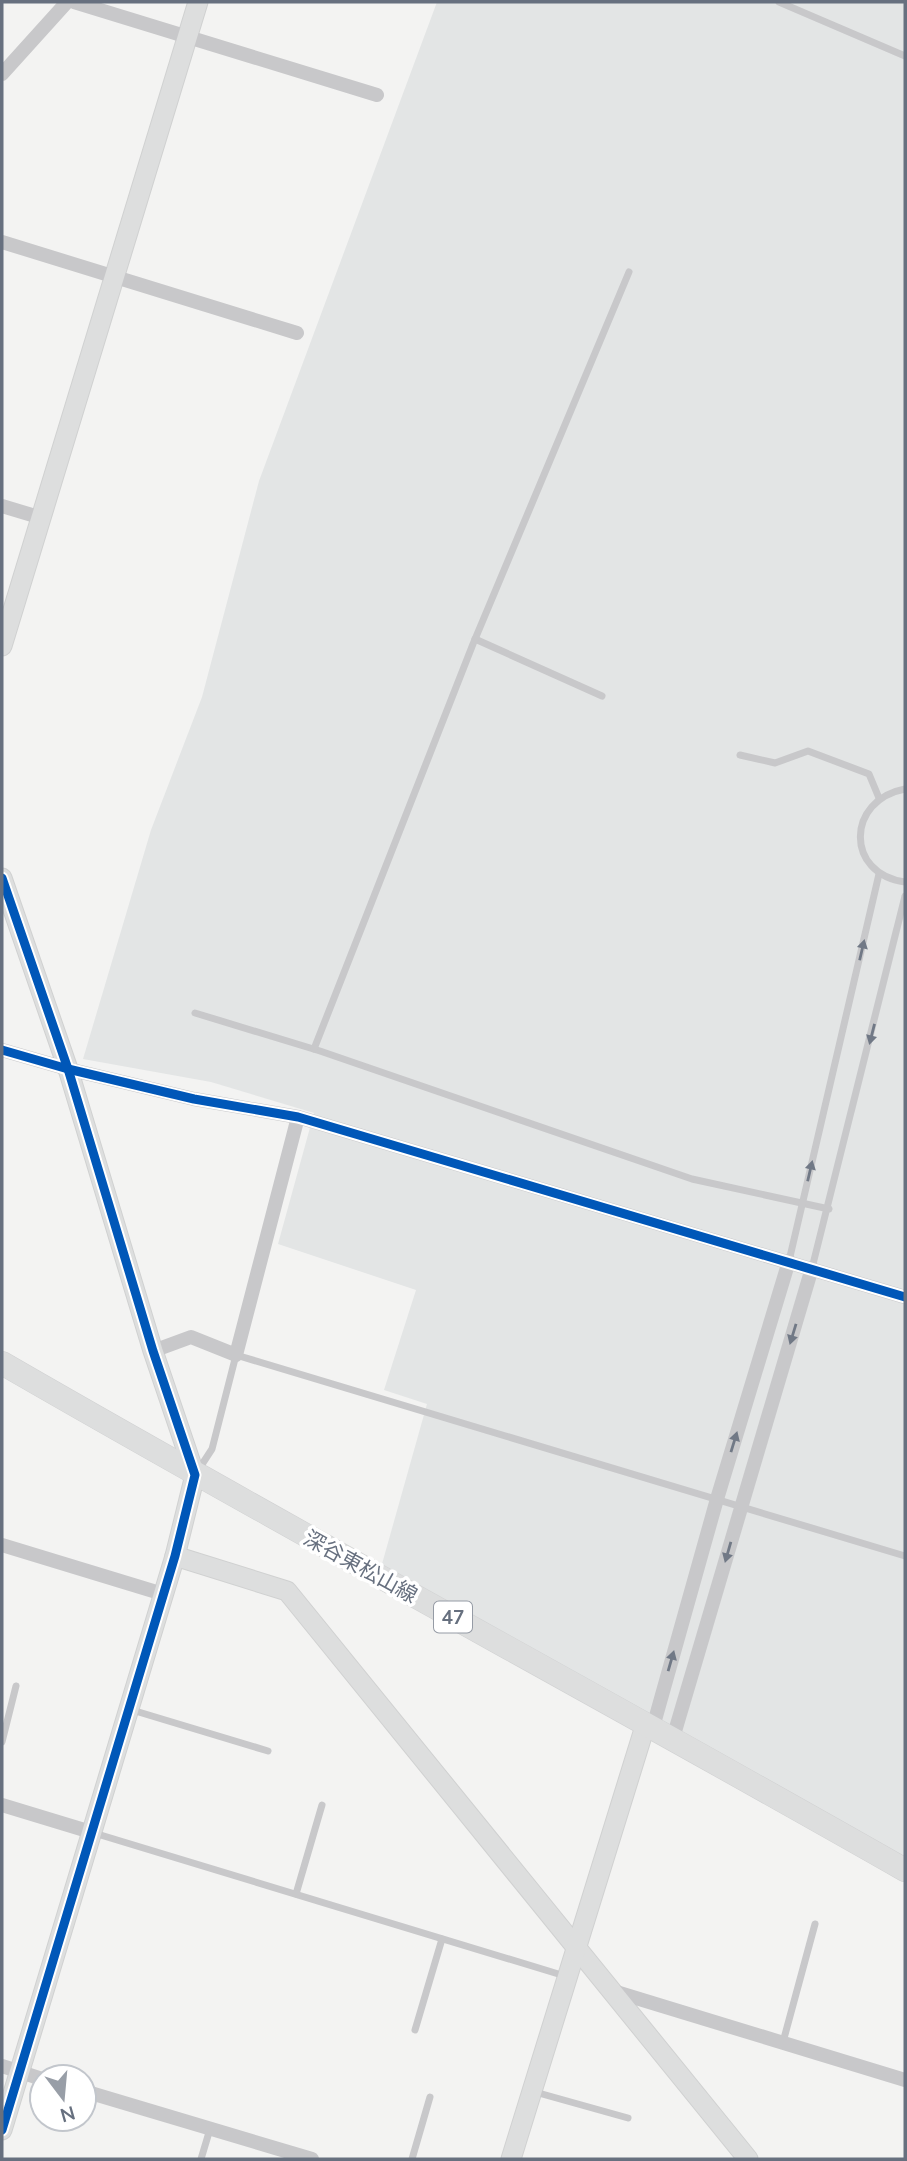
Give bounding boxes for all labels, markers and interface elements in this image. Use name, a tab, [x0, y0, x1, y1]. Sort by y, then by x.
one-way arrow	[857, 939, 868, 961]
one-way arrow	[866, 1023, 877, 1045]
one-way arrow	[805, 1160, 816, 1182]
one-way arrow	[787, 1324, 797, 1345]
one-way arrow	[729, 1432, 740, 1453]
street label: 深谷東松山線	[300, 1524, 422, 1608]
one-way arrow	[723, 1542, 733, 1563]
road number: 47	[434, 1602, 472, 1632]
one-way arrow	[667, 1650, 677, 1671]
north arrow	[28, 2063, 98, 2133]
text: N	[57, 2101, 78, 2128]

